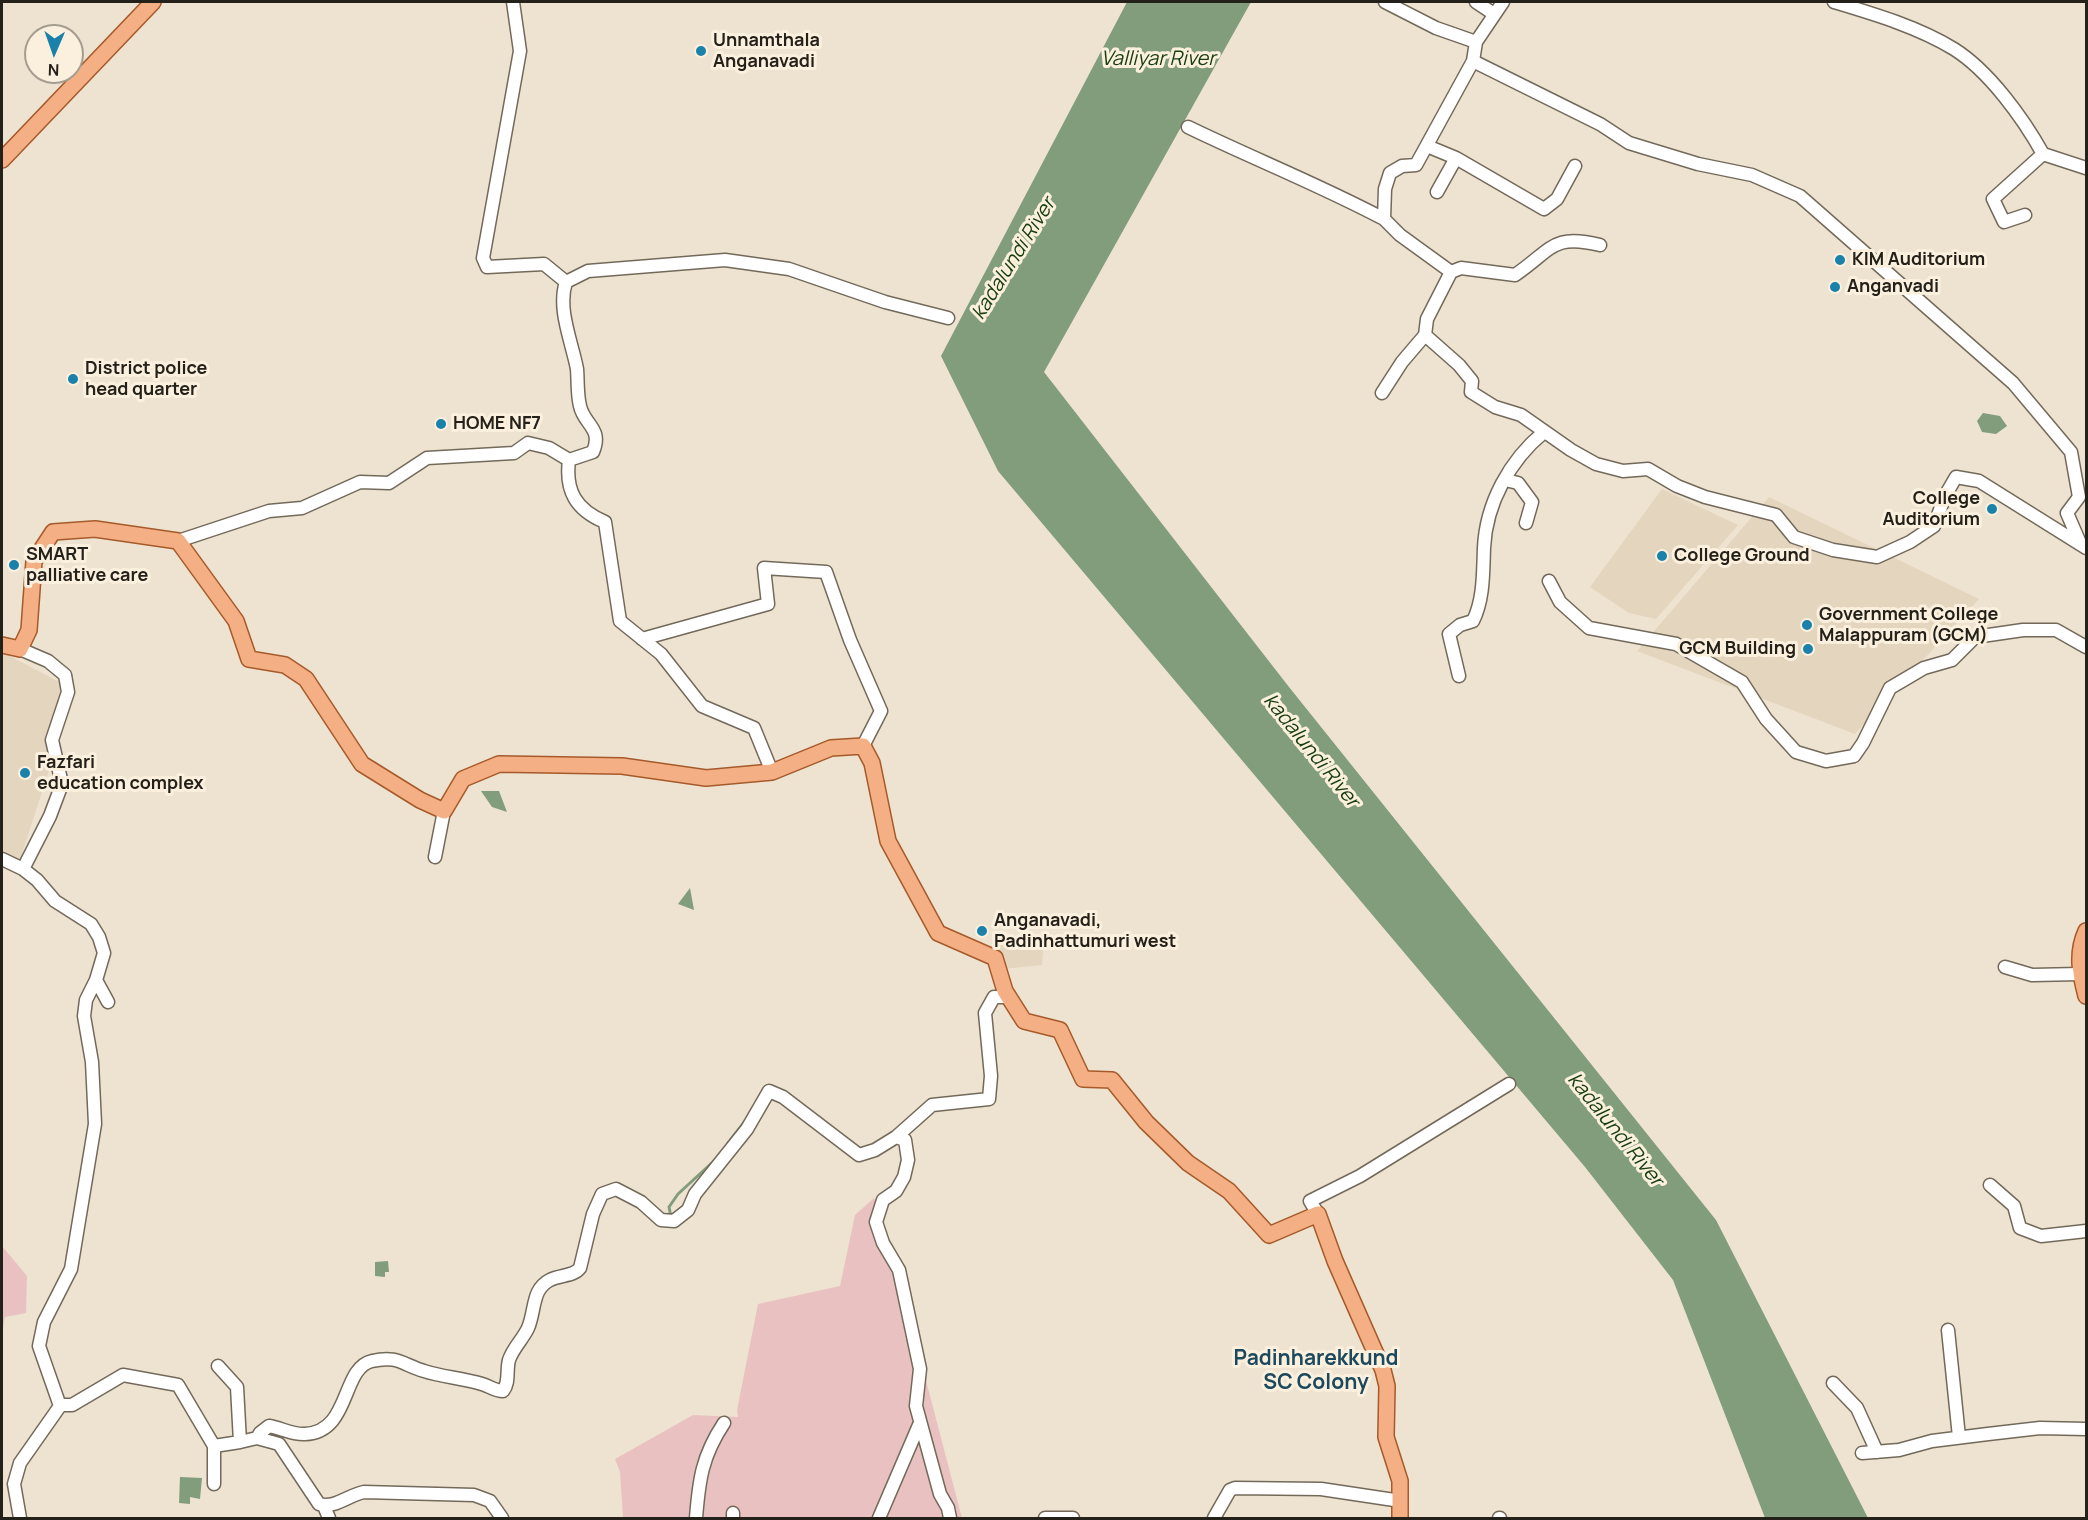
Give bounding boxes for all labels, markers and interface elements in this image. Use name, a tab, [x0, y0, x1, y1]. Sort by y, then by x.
north arrow	[24, 24, 84, 84]
place label: Unnamthala Anganavadi	[713, 30, 820, 72]
marker: Unnamthala Anganavadi	[694, 44, 708, 58]
water label: Valliyar River	[1101, 47, 1215, 71]
text: N	[47, 59, 60, 81]
water label: kadalundi River	[967, 194, 1061, 324]
place label: KIM Auditorium	[1852, 249, 1985, 271]
marker: KIM Auditorium	[1833, 253, 1847, 267]
place label: Anganvadi	[1847, 276, 1939, 298]
marker: Anganvadi	[1828, 280, 1842, 294]
place label: District police head quarter	[85, 358, 207, 400]
marker: District police head quarter	[66, 372, 80, 386]
place label: HOME NF7	[453, 413, 541, 435]
marker: HOME NF7	[434, 417, 448, 431]
place label: College Auditorium	[1882, 488, 1980, 530]
marker: College Auditorium	[1985, 502, 1999, 516]
place label: SMART palliative care	[26, 544, 148, 586]
place label: College Ground	[1674, 545, 1810, 567]
marker: College Ground	[1655, 549, 1669, 563]
marker: SMART palliative care	[7, 558, 21, 572]
place label: Government College Malappuram (GCM)	[1819, 604, 1998, 646]
marker: Government College Malappuram (GCM)	[1800, 618, 1814, 632]
place label: GCM Building	[1679, 638, 1796, 660]
marker: GCM Building	[1801, 642, 1815, 656]
water label: kadalundi River	[1258, 690, 1364, 812]
place label: Fazfari education complex	[37, 752, 204, 795]
marker: Fazfari education complex	[18, 766, 32, 780]
place label: Anganavadi, Padinhattumuri west	[994, 910, 1176, 952]
marker: Anganavadi, Padinhattumuri west	[975, 924, 989, 938]
water label: kadalundi River	[1562, 1069, 1668, 1191]
district label: Padinharekkund SC Colony	[1234, 1346, 1398, 1396]

